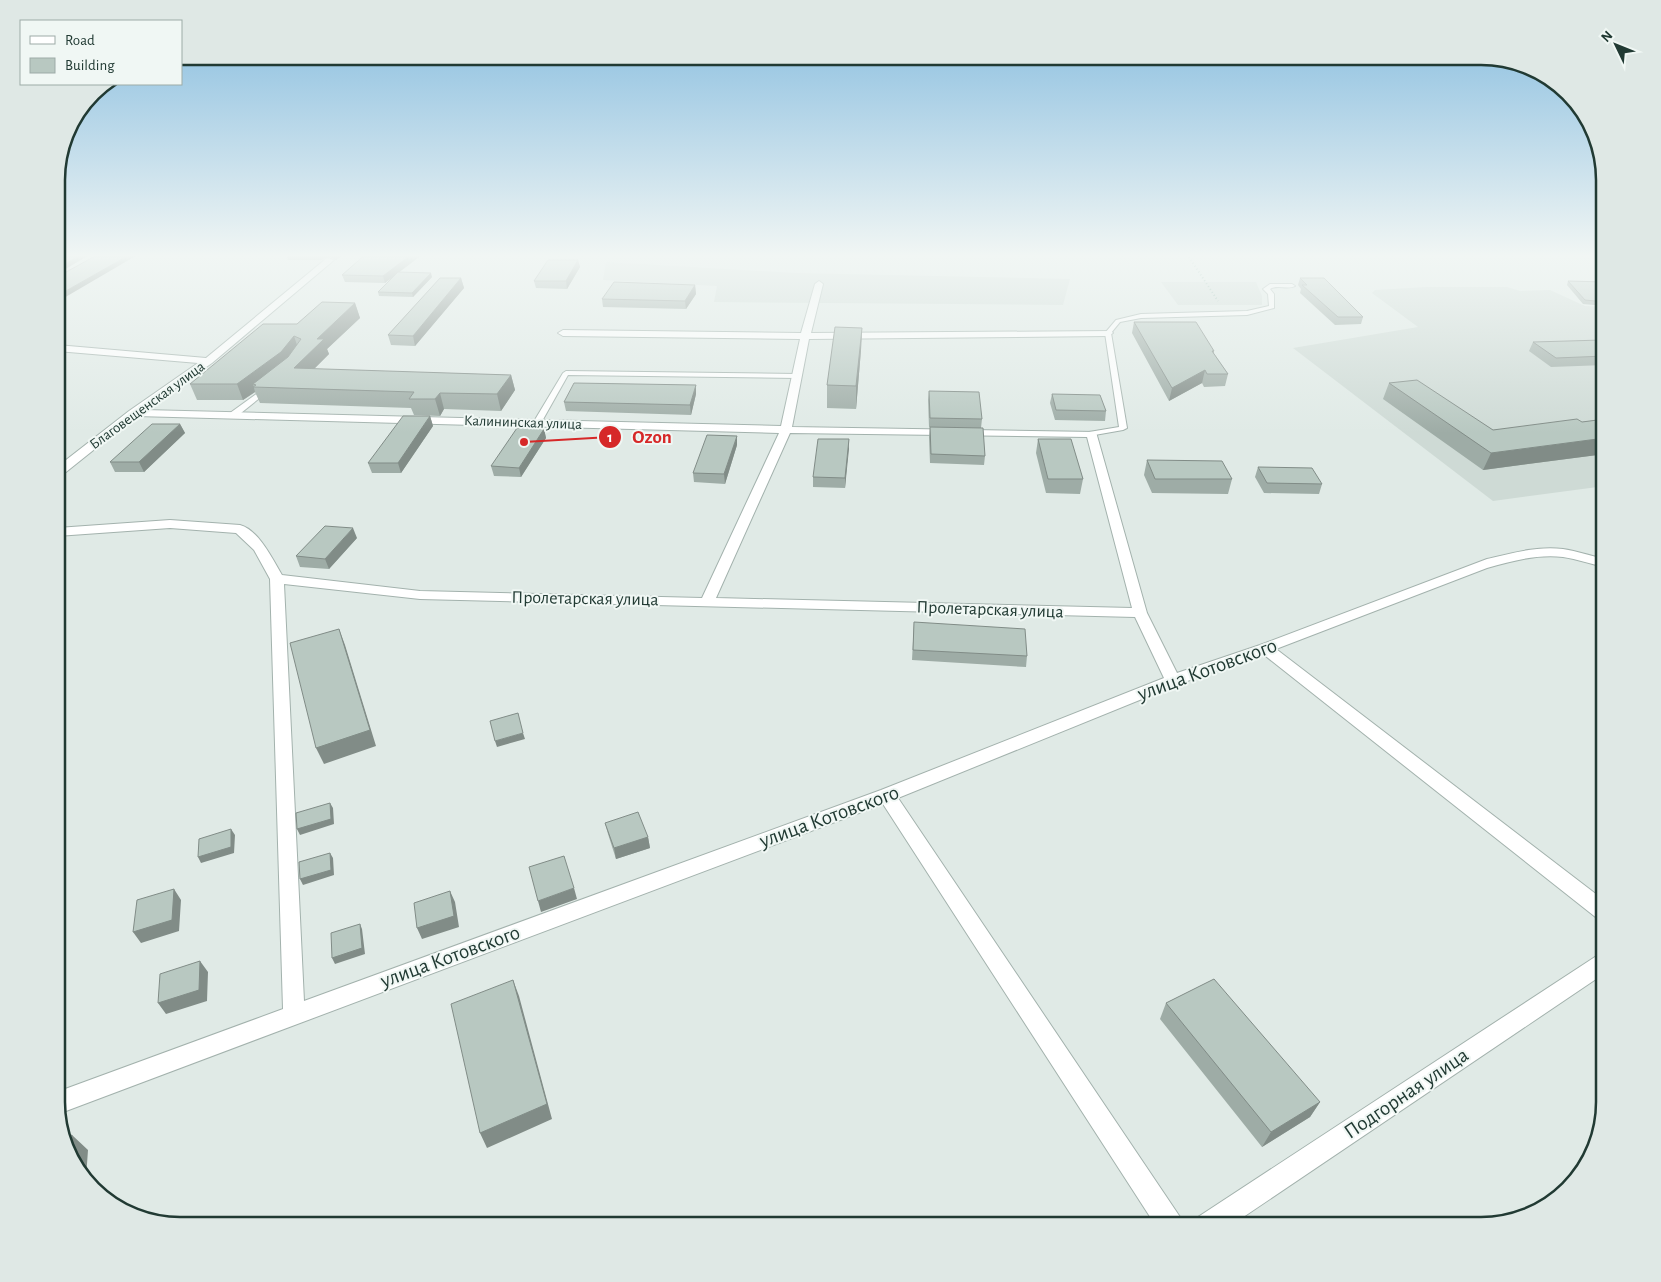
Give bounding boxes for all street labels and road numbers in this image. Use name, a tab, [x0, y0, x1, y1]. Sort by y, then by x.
street label: Благовещенская улица	[87, 359, 208, 452]
street label: Калининская улица	[464, 413, 582, 432]
street label: Пролетарская улица	[511, 589, 659, 609]
street label: Пролетарская улица	[916, 598, 1064, 622]
street label: улица Котовского	[1134, 635, 1280, 705]
street label: улица Котовского	[756, 782, 902, 852]
street label: улица Котовского	[377, 922, 523, 992]
street label: Подгорная улица	[1340, 1044, 1473, 1143]

